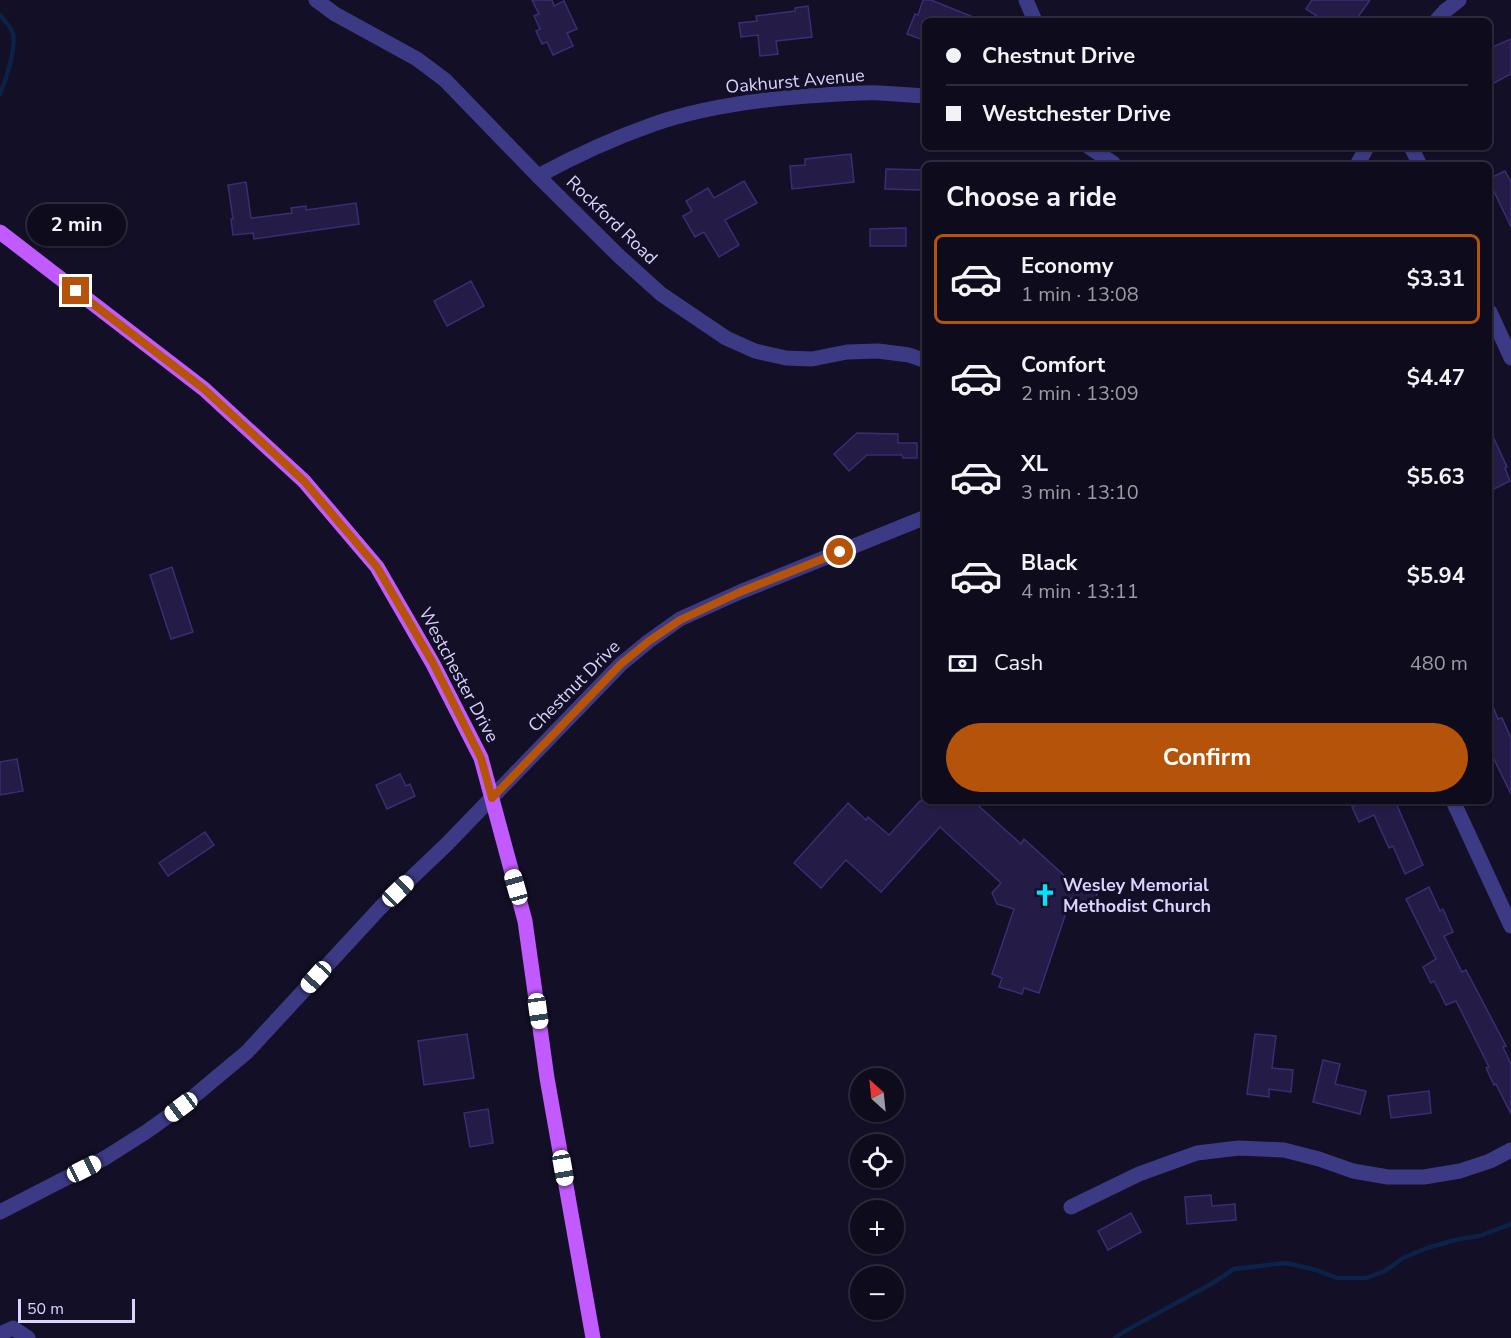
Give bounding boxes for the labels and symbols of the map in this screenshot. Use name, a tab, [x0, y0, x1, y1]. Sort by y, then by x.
street label: Oakhurst Avenue	[724, 63, 866, 99]
street label: Rockford Road	[561, 170, 663, 270]
callout: 2 min	[26, 204, 125, 246]
route end	[62, 277, 89, 304]
route start	[826, 538, 853, 565]
street label: Westchester Drive	[413, 603, 505, 747]
street label: Chestnut Drive	[523, 635, 625, 737]
car	[502, 867, 530, 907]
car	[379, 872, 417, 910]
place label: Wesley Memorial Methodist Church	[1063, 873, 1211, 918]
church icon: Wesley Memorial Methodist Church	[1032, 882, 1058, 908]
car	[297, 958, 335, 996]
car	[527, 992, 549, 1030]
north arrow	[850, 1068, 904, 1122]
car	[161, 1089, 201, 1125]
car	[551, 1149, 575, 1187]
car	[64, 1153, 104, 1185]
scale bar	[18, 1296, 135, 1324]

